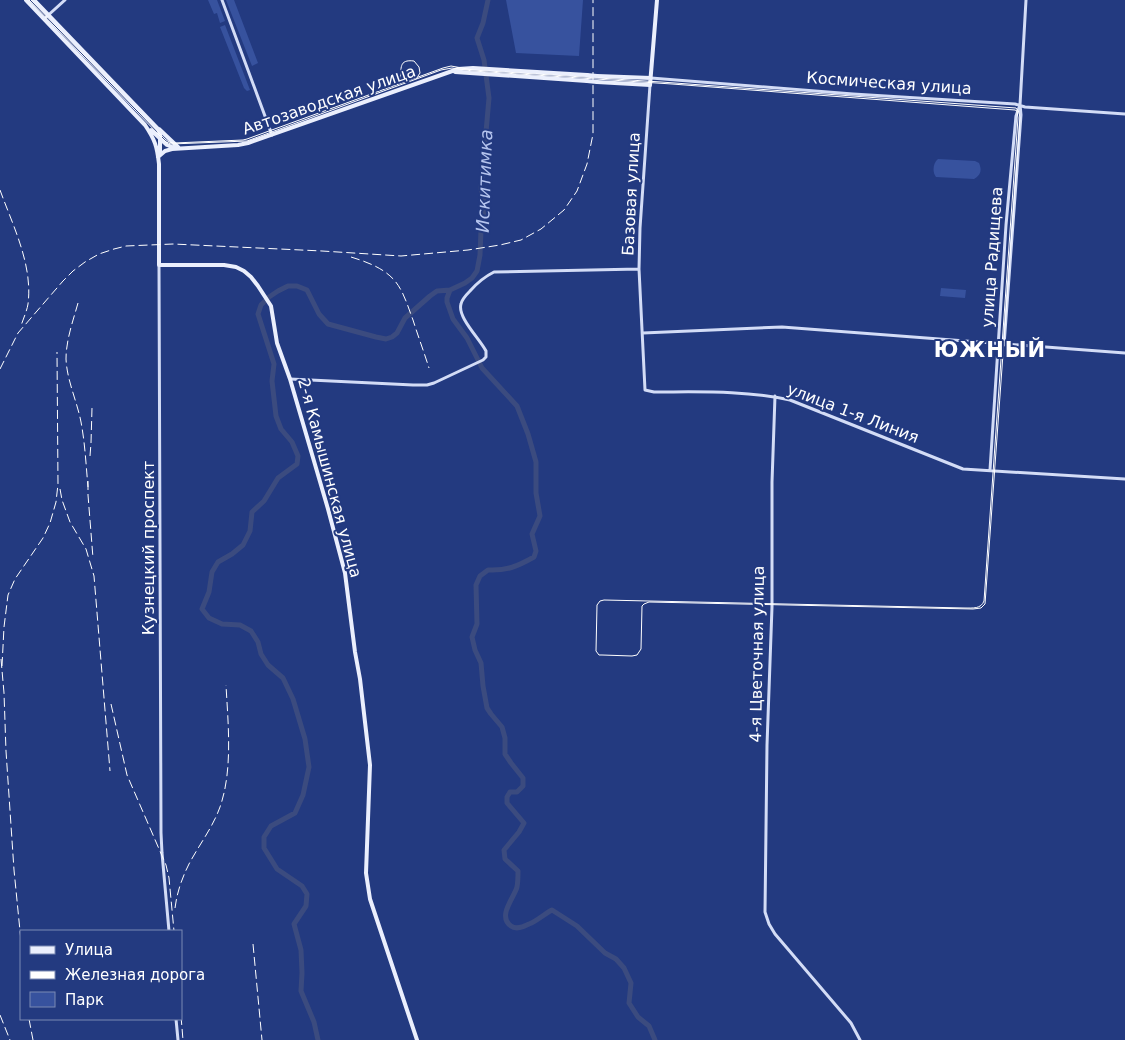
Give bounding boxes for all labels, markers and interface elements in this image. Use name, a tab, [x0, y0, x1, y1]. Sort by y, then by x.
street label: Автозаводская улица	[240, 61, 418, 139]
street label: Космическая улица	[806, 68, 972, 98]
water label: Искитимка	[472, 129, 496, 233]
street label: Базовая улица	[618, 132, 644, 256]
street label: улица Радищева	[978, 186, 1006, 328]
district label: ЮЖНЫЙ	[934, 337, 1046, 362]
street label: 2-я Камышинская улица	[294, 376, 366, 580]
street label: улица 1-я Линия	[785, 379, 921, 447]
street label: Кузнецкий проспект	[139, 461, 158, 635]
street label: 4-я Цветочная улица	[746, 566, 768, 742]
legend	[20, 930, 182, 1020]
text: Улица	[65, 941, 113, 959]
text: Железная дорога	[65, 966, 205, 984]
text: Парк	[65, 991, 104, 1009]

